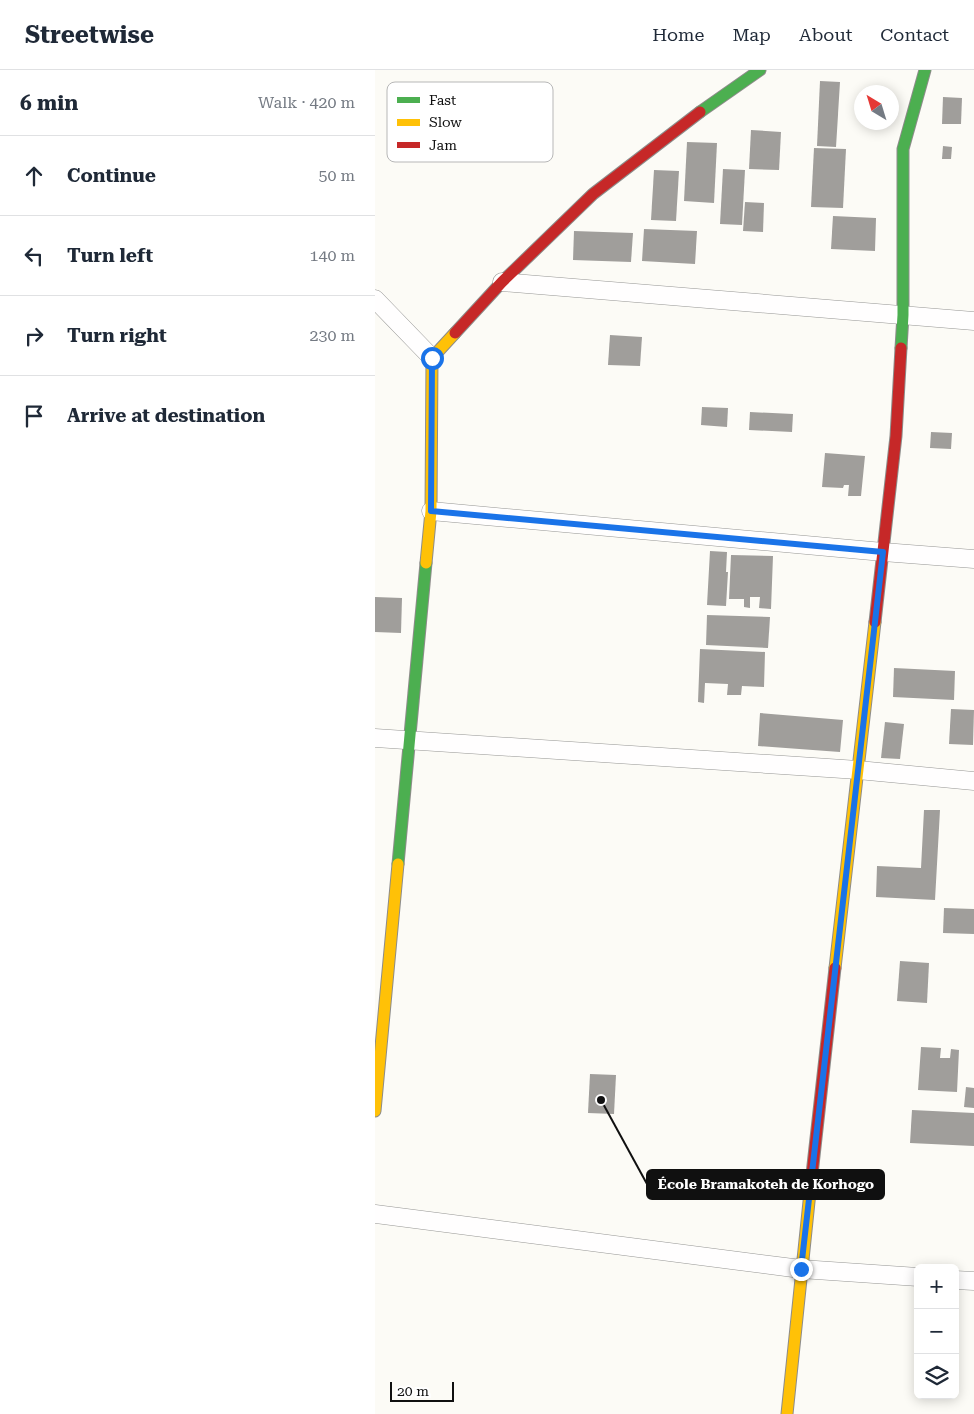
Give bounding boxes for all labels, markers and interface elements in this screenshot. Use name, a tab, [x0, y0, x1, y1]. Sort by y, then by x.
text: Streetwise	[25, 21, 154, 49]
text: Home	[652, 24, 704, 45]
text: Map	[732, 24, 771, 45]
text: About	[799, 24, 852, 45]
text: Contact	[880, 24, 949, 45]
legend	[387, 82, 553, 162]
north arrow	[854, 85, 899, 130]
text: 6 min	[20, 91, 78, 115]
text: Fast	[429, 92, 456, 108]
text: Walk · 420 m	[258, 93, 355, 112]
text: Slow	[429, 114, 462, 130]
text: Jam	[429, 137, 457, 153]
icon: ahead	[20, 162, 48, 190]
text: Continue	[67, 164, 156, 187]
text: 50 m	[318, 166, 355, 185]
icon: left	[20, 242, 48, 270]
text: Turn left	[67, 244, 153, 267]
text: 140 m	[309, 246, 355, 265]
icon: right	[20, 322, 48, 350]
text: Turn right	[67, 324, 167, 347]
text: 230 m	[309, 326, 355, 345]
route start	[421, 347, 444, 370]
icon: arrive	[20, 402, 48, 430]
text: Arrive at destination	[67, 404, 265, 427]
callout: École Bramakoteh de Korhogo	[647, 1170, 884, 1199]
text: École Bramakoteh de Korhogo	[658, 1176, 874, 1192]
route end	[790, 1258, 813, 1281]
map controls	[914, 1264, 959, 1399]
button: +	[914, 1264, 959, 1309]
button: −	[914, 1309, 959, 1354]
button: layers	[914, 1354, 959, 1399]
scale bar	[390, 1379, 454, 1402]
text: 20 m	[397, 1383, 429, 1399]

